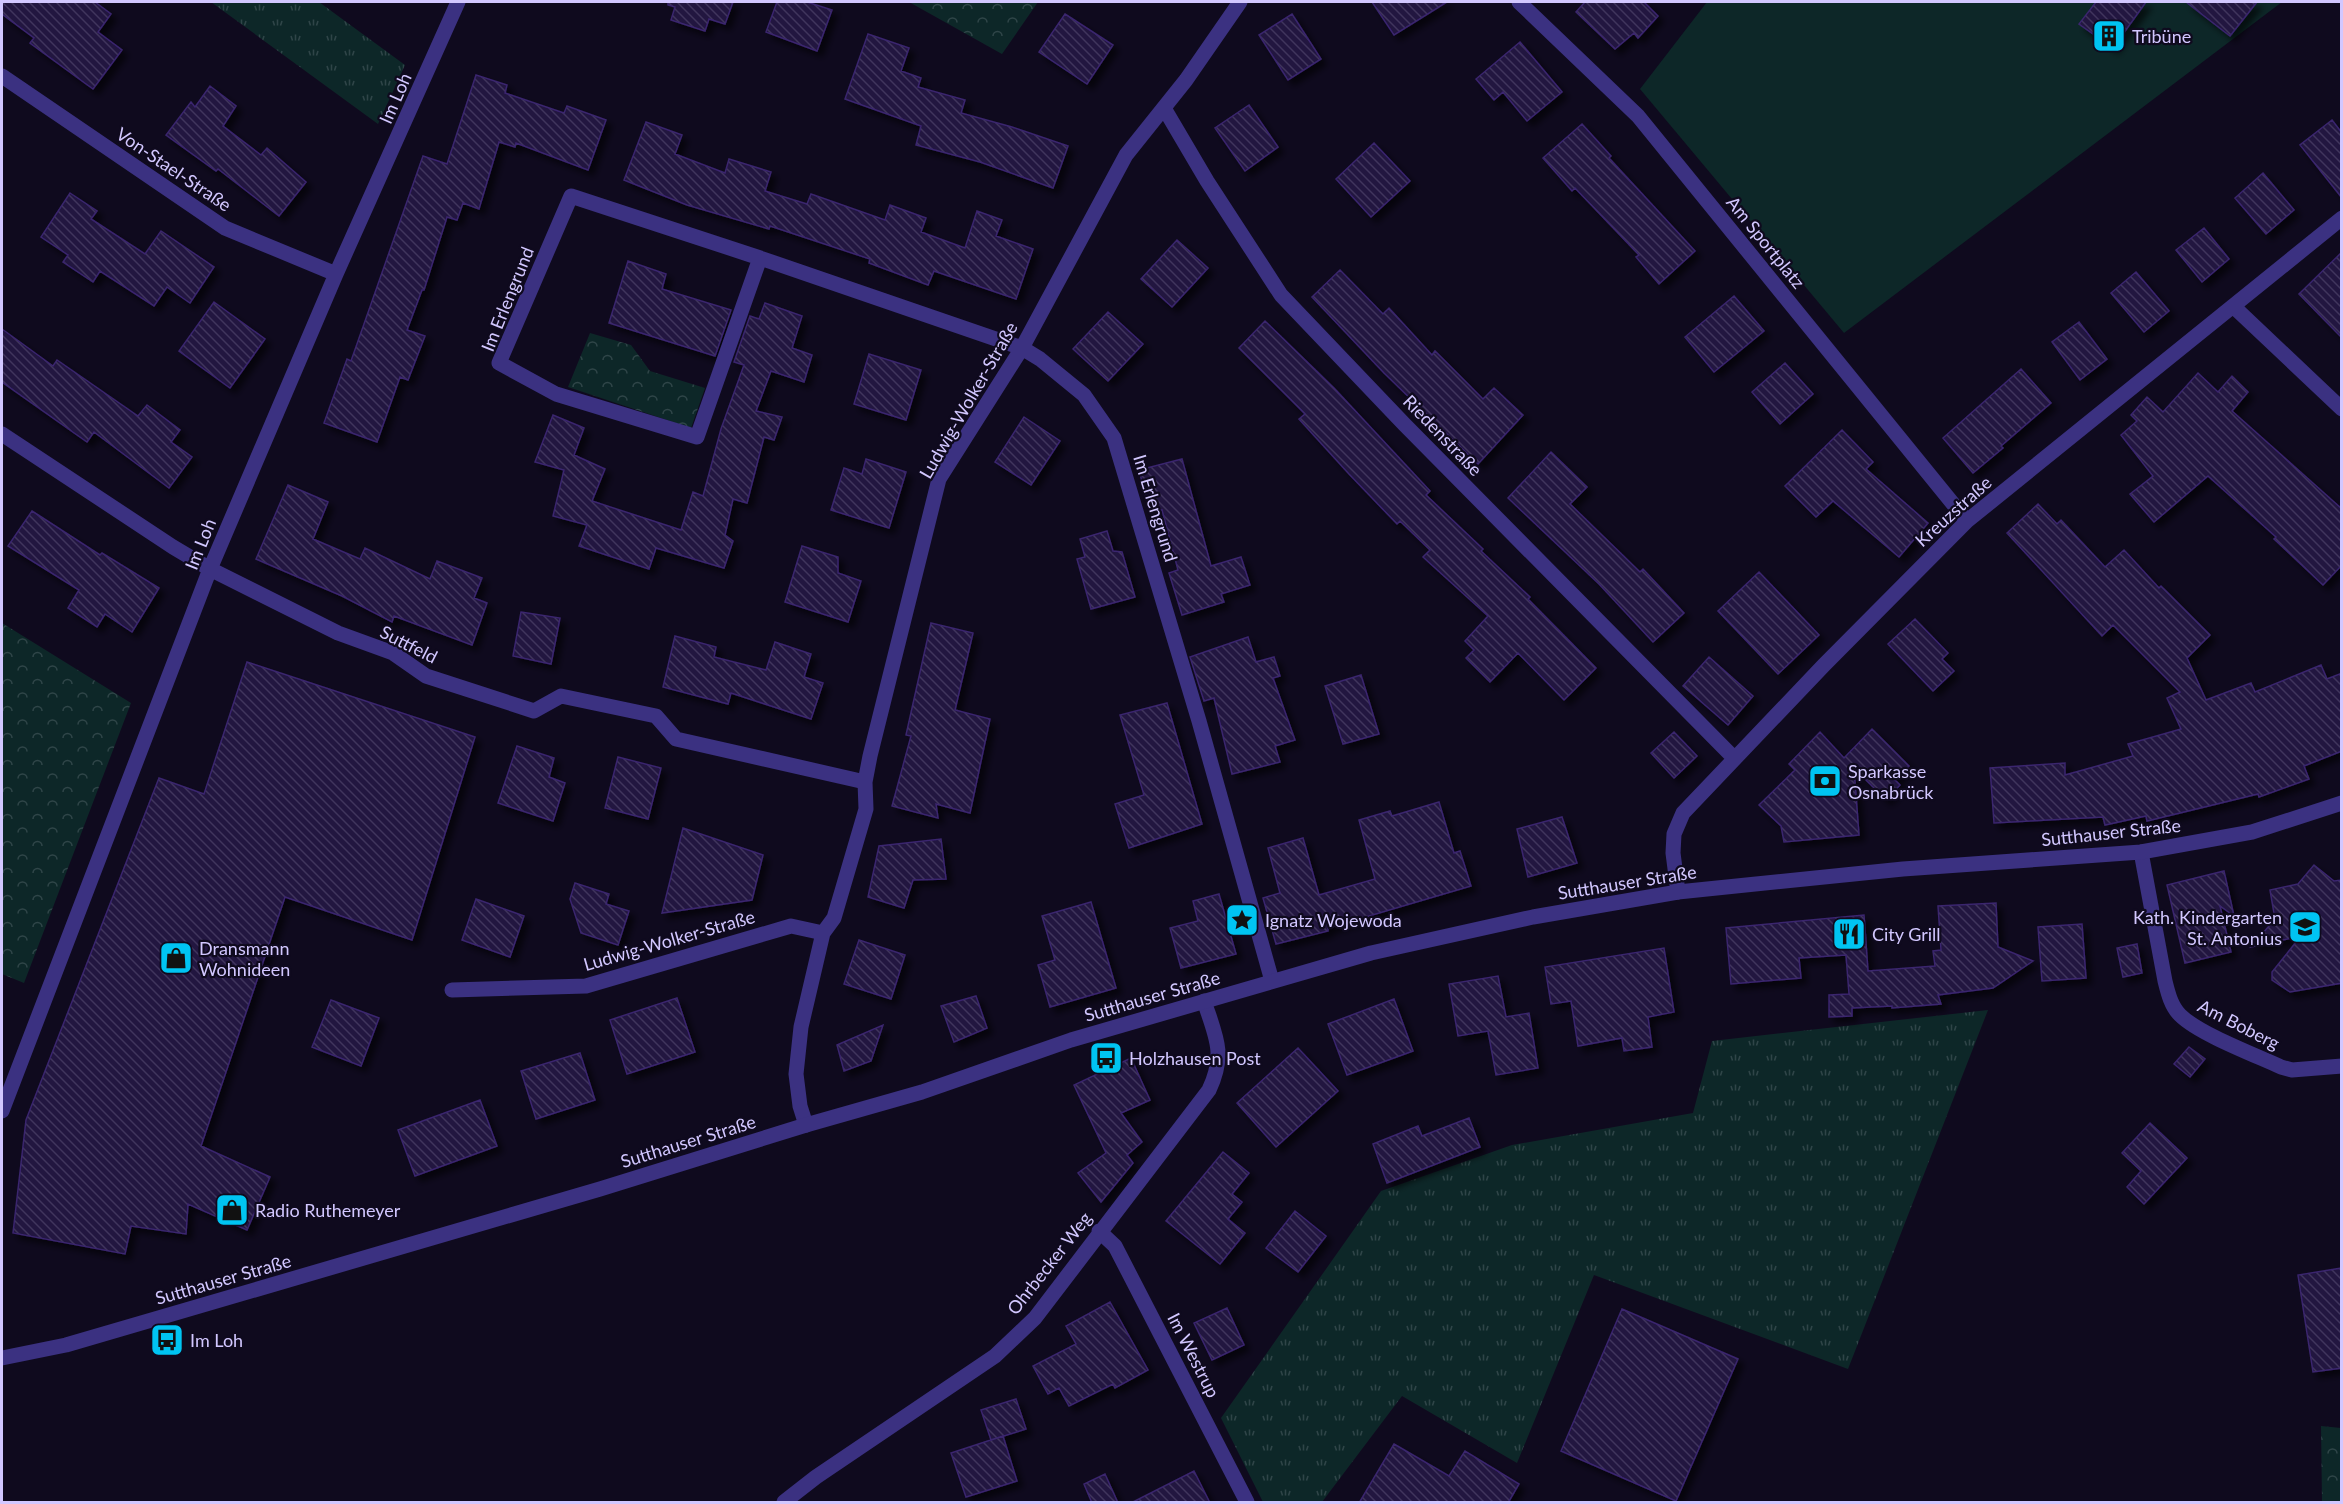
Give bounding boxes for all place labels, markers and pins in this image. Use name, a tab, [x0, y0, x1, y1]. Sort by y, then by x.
building icon: Tribüne	[2091, 18, 2127, 54]
place label: Tribüne	[2132, 25, 2191, 47]
place label: Sparkasse Osnabrück	[1848, 760, 1934, 803]
bank icon: Sparkasse Osnabrück	[1807, 763, 1843, 799]
place icon: Ignatz Wojewoda	[1224, 902, 1260, 938]
place label: Kath. Kindergarten St. Antonius	[2133, 906, 2282, 949]
place label: Ignatz Wojewoda	[1265, 909, 1402, 931]
school or university icon: Kath. Kindergarten St. Antonius	[2287, 909, 2323, 945]
restaurant icon: City Grill	[1831, 916, 1867, 952]
place label: City Grill	[1872, 923, 1941, 945]
place label: Dransmann Wohnideen	[199, 937, 290, 980]
shop icon: Dransmann Wohnideen	[158, 940, 194, 976]
bus stop icon: Holzhausen Post	[1088, 1040, 1124, 1076]
place label: Holzhausen Post	[1129, 1047, 1261, 1069]
shop icon: Radio Ruthemeyer	[214, 1192, 250, 1228]
place label: Radio Ruthemeyer	[255, 1199, 401, 1221]
bus stop icon: Im Loh	[149, 1322, 185, 1358]
place label: Im Loh	[190, 1329, 243, 1351]

